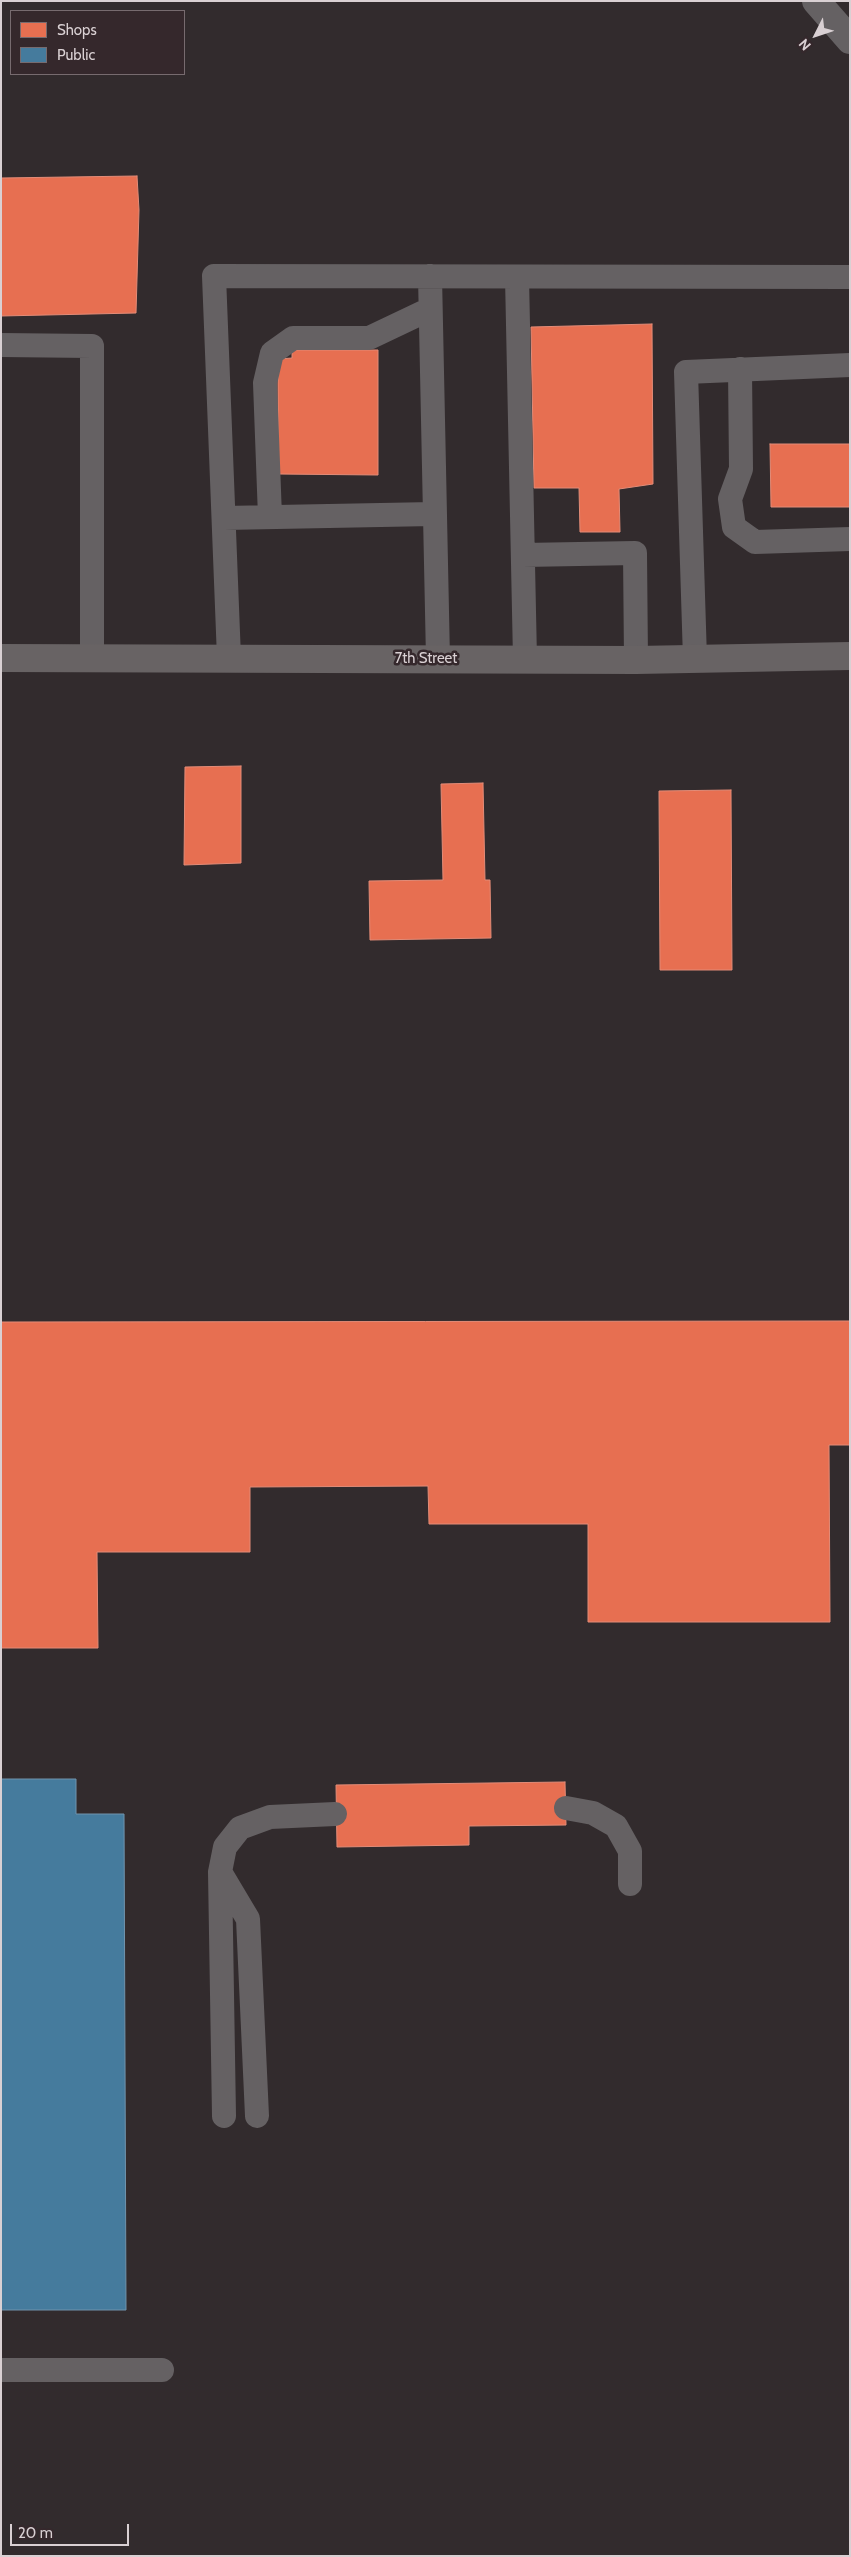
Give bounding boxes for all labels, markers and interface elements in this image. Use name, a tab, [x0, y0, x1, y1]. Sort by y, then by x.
legend	[10, 10, 185, 75]
north arrow	[791, 10, 841, 60]
text: Shops	[57, 21, 97, 39]
text: N	[795, 35, 815, 54]
text: Public	[57, 46, 95, 64]
street label: 7th Street	[395, 650, 457, 668]
scale bar	[12, 2514, 131, 2546]
text: 20 m	[18, 2524, 53, 2542]

